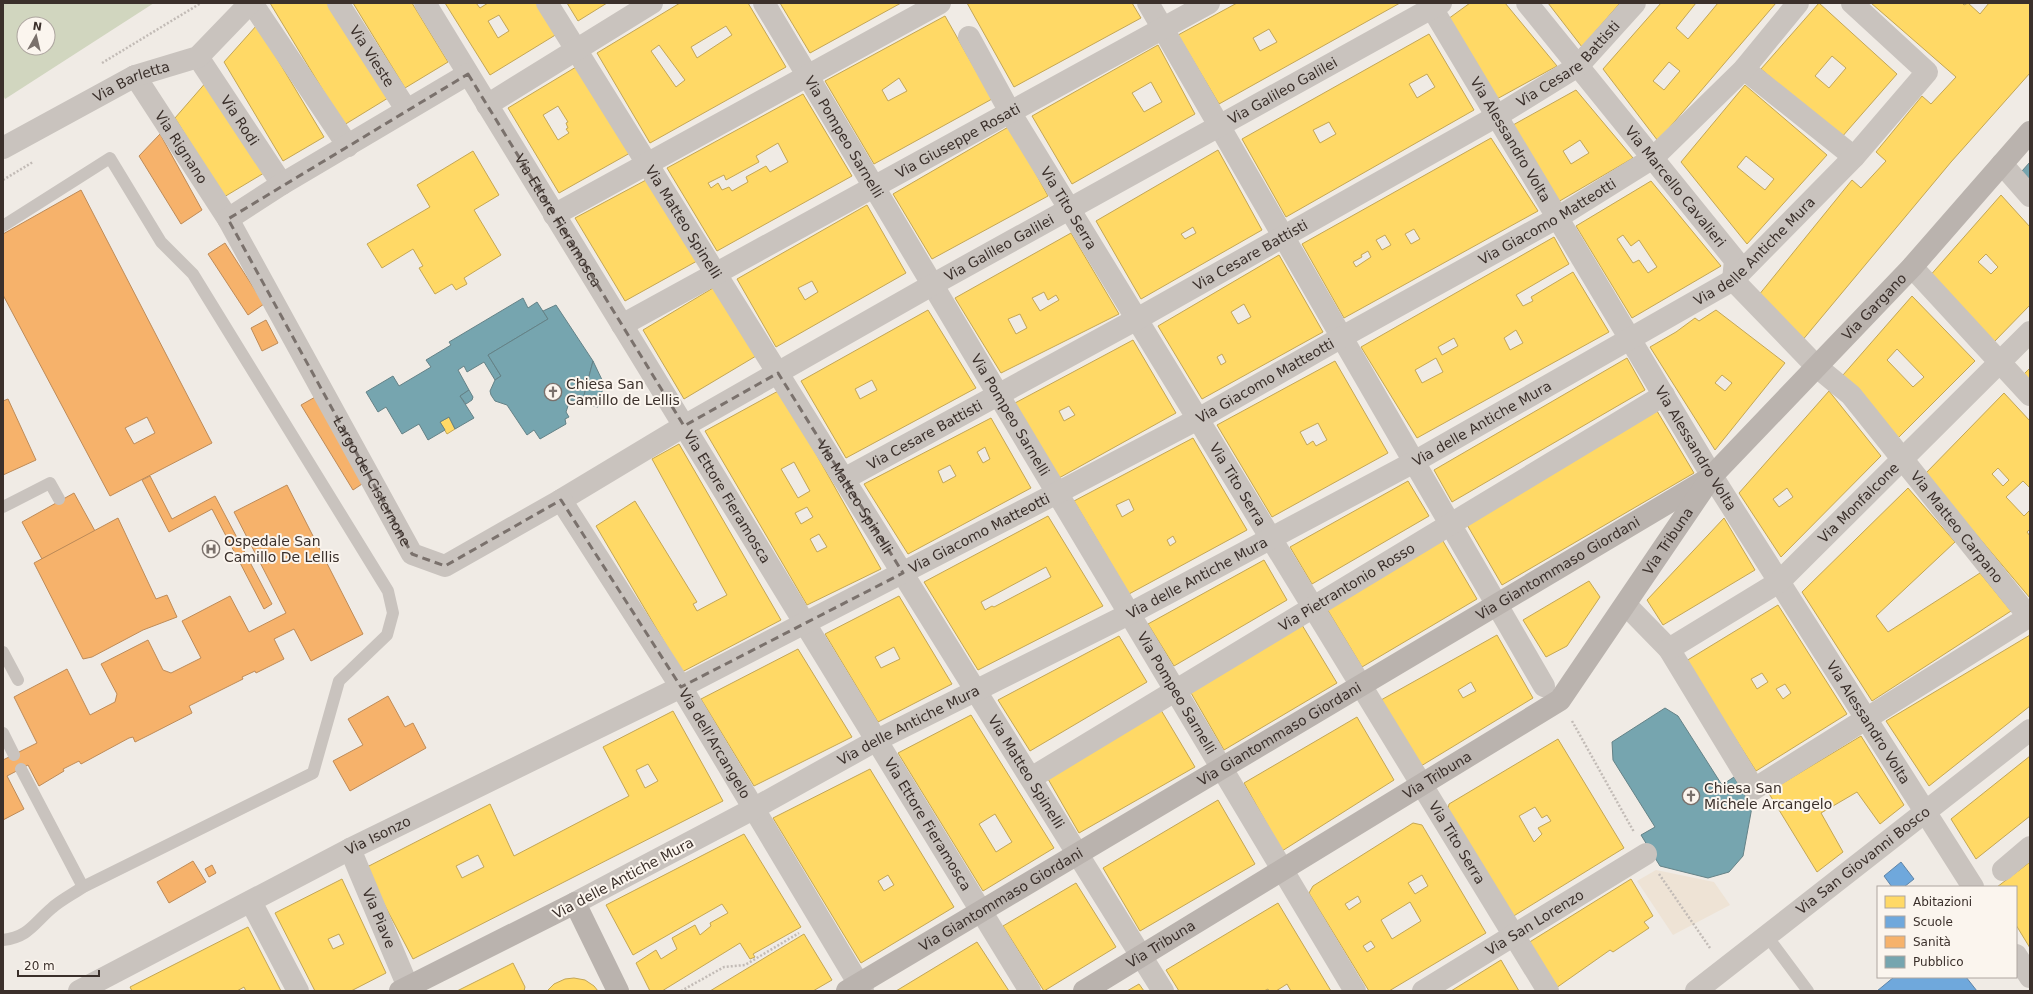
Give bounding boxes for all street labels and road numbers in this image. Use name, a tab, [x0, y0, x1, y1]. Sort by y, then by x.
street label: Via Cesare Battisti	[1514, 18, 1623, 110]
street label: Via Vieste	[347, 22, 397, 90]
street label: Via Galileo Galilei	[1225, 54, 1340, 127]
street label: Via Barletta	[90, 58, 172, 105]
street label: Via Pompeo Sarnelli	[802, 73, 887, 201]
street label: Via Alessandro Volta	[1467, 74, 1554, 205]
street label: Via Rodi	[218, 92, 262, 148]
street label: Via Giuseppe Rosati	[893, 100, 1023, 181]
street label: Via Rignano	[152, 108, 211, 187]
street label: Via Marcello Cavalieri	[1622, 123, 1729, 250]
street label: Via Ettore Fieramosca	[511, 151, 605, 290]
street label: Via Matteo Spinelli	[642, 162, 725, 281]
street label: Via Tito Serra	[1037, 164, 1100, 252]
street label: Via Giacomo Matteotti	[1476, 175, 1619, 268]
street label: Via delle Antiche Mura	[1691, 193, 1818, 309]
street label: Via Galileo Galilei	[942, 211, 1057, 284]
street label: Via Cesare Battisti	[1190, 216, 1310, 294]
street label: Via Gargano	[1839, 270, 1910, 343]
street label: Via Giacomo Matteotti	[1193, 335, 1337, 426]
street label: Via Pompeo Sarnelli	[968, 351, 1053, 479]
street label: Via delle Antiche Mura	[1409, 377, 1554, 469]
street label: Via Alessandro Volta	[1652, 383, 1740, 513]
street label: Via Cesare Battisti	[864, 397, 985, 473]
street label: Largo del Cisternone	[330, 414, 414, 549]
street label: Via Ettore Fieramosca	[681, 427, 774, 566]
street label: Via Matteo Spinelli	[814, 437, 896, 556]
street label: Via Tito Serra	[1206, 440, 1269, 529]
street label: Via Monfalcone	[1815, 459, 1902, 546]
street label: Via Matteo Carpano	[1907, 468, 2007, 586]
street label: Via Giacomo Matteotti	[906, 490, 1052, 576]
street label: Via Tribuna	[1639, 504, 1696, 578]
street label: Via Giantommaso Giordani	[1473, 513, 1643, 623]
street label: Via delle Antiche Mura	[1124, 534, 1270, 622]
street label: Via Pietrantonio Rosso	[1276, 540, 1418, 634]
street label: Via Pompeo Sarnelli	[1134, 629, 1219, 757]
street label: Via Alessandro Volta	[1823, 658, 1913, 787]
street label: Via Giantommaso Giordani	[1195, 679, 1364, 789]
street label: Via delle Antiche Mura	[835, 682, 982, 768]
street label: Via dell'Arcangelo	[676, 685, 754, 801]
street label: Via Matteo Spinelli	[985, 712, 1068, 831]
street label: Via Tribuna	[1400, 748, 1475, 802]
street label: Via Ettore Fieramosca	[881, 755, 975, 894]
street label: Via Tito Serra	[1426, 798, 1489, 887]
street label: Via San Giovanni Bosco	[1793, 803, 1933, 918]
street label: Via Isonzo	[342, 813, 413, 858]
street label: Via delle Antiche Mura	[550, 834, 696, 922]
street label: Via Giantommaso Giordani	[916, 845, 1086, 954]
street label: Via Piave	[359, 886, 399, 951]
street label: Via San Lorenzo	[1483, 886, 1587, 959]
street label: Via Tribuna	[1124, 917, 1198, 971]

